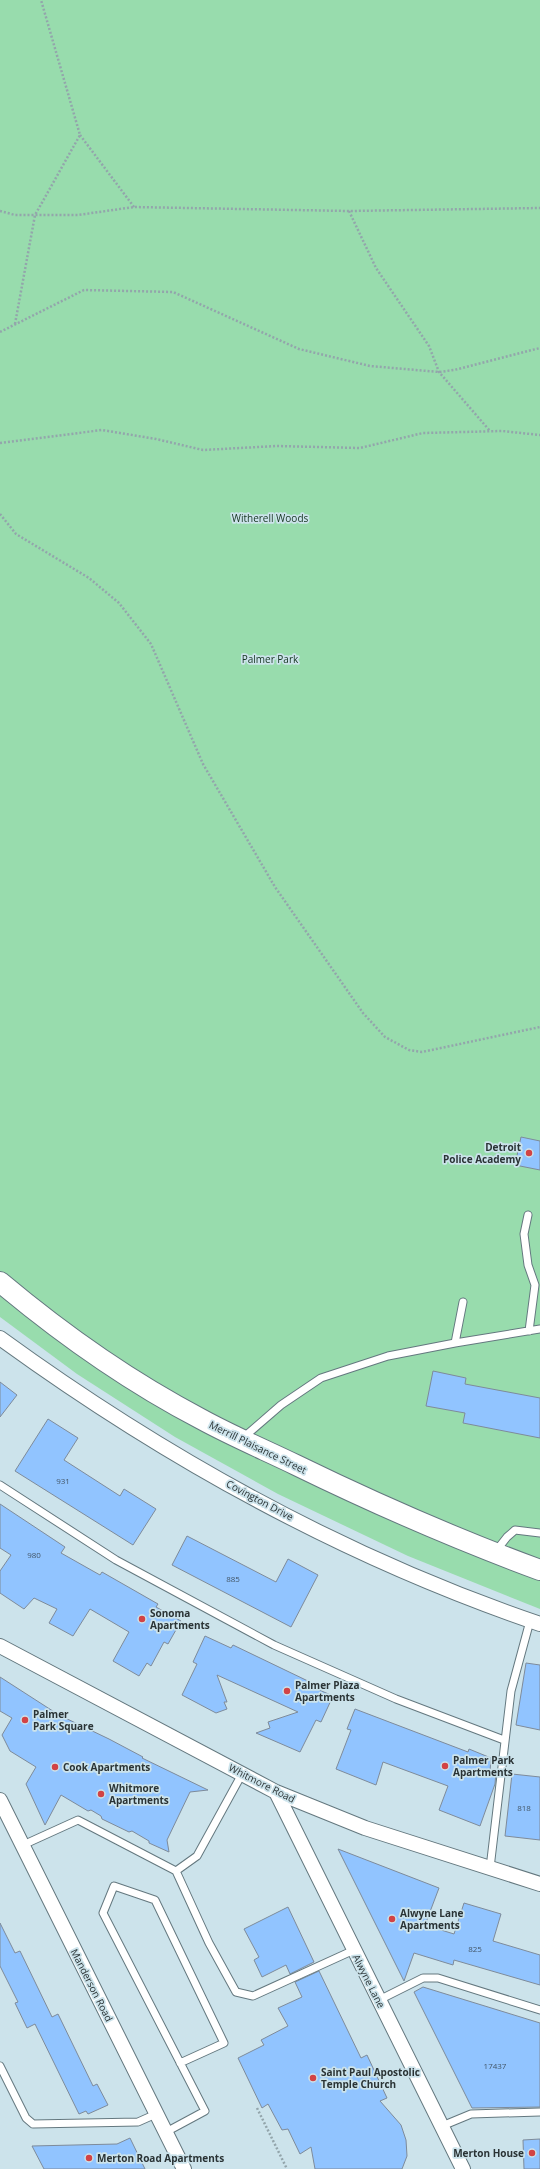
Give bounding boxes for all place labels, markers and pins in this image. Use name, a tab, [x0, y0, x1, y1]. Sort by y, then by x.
place label: Detroit Police Academy	[443, 1140, 522, 1166]
marker: Detroit Police Academy	[524, 1148, 534, 1158]
place label: Sonoma Apartments	[150, 1606, 210, 1632]
marker: Sonoma Apartments	[137, 1614, 147, 1624]
place label: Palmer Plaza Apartments	[295, 1678, 360, 1704]
marker: Palmer Plaza Apartments	[282, 1686, 292, 1696]
place label: Palmer Park Square	[33, 1707, 94, 1733]
marker: Palmer Park Square	[20, 1715, 30, 1725]
place label: Palmer Park Apartments	[453, 1753, 515, 1779]
place label: Cook Apartments	[63, 1760, 150, 1774]
marker: Palmer Park Apartments	[440, 1761, 450, 1771]
marker: Cook Apartments	[50, 1762, 60, 1772]
place label: Whitmore Apartments	[109, 1781, 169, 1807]
marker: Whitmore Apartments	[96, 1789, 106, 1799]
place label: Alwyne Lane Apartments	[400, 1906, 464, 1932]
marker: Alwyne Lane Apartments	[387, 1914, 397, 1924]
place label: Saint Paul Apostolic Temple Church	[321, 2065, 420, 2091]
marker: Saint Paul Apostolic Temple Church	[308, 2073, 318, 2083]
place label: Merton House	[453, 2146, 524, 2160]
marker: Merton House	[527, 2148, 537, 2158]
place label: Merton Road Apartments	[97, 2151, 224, 2165]
marker: Merton Road Apartments	[84, 2153, 94, 2163]

